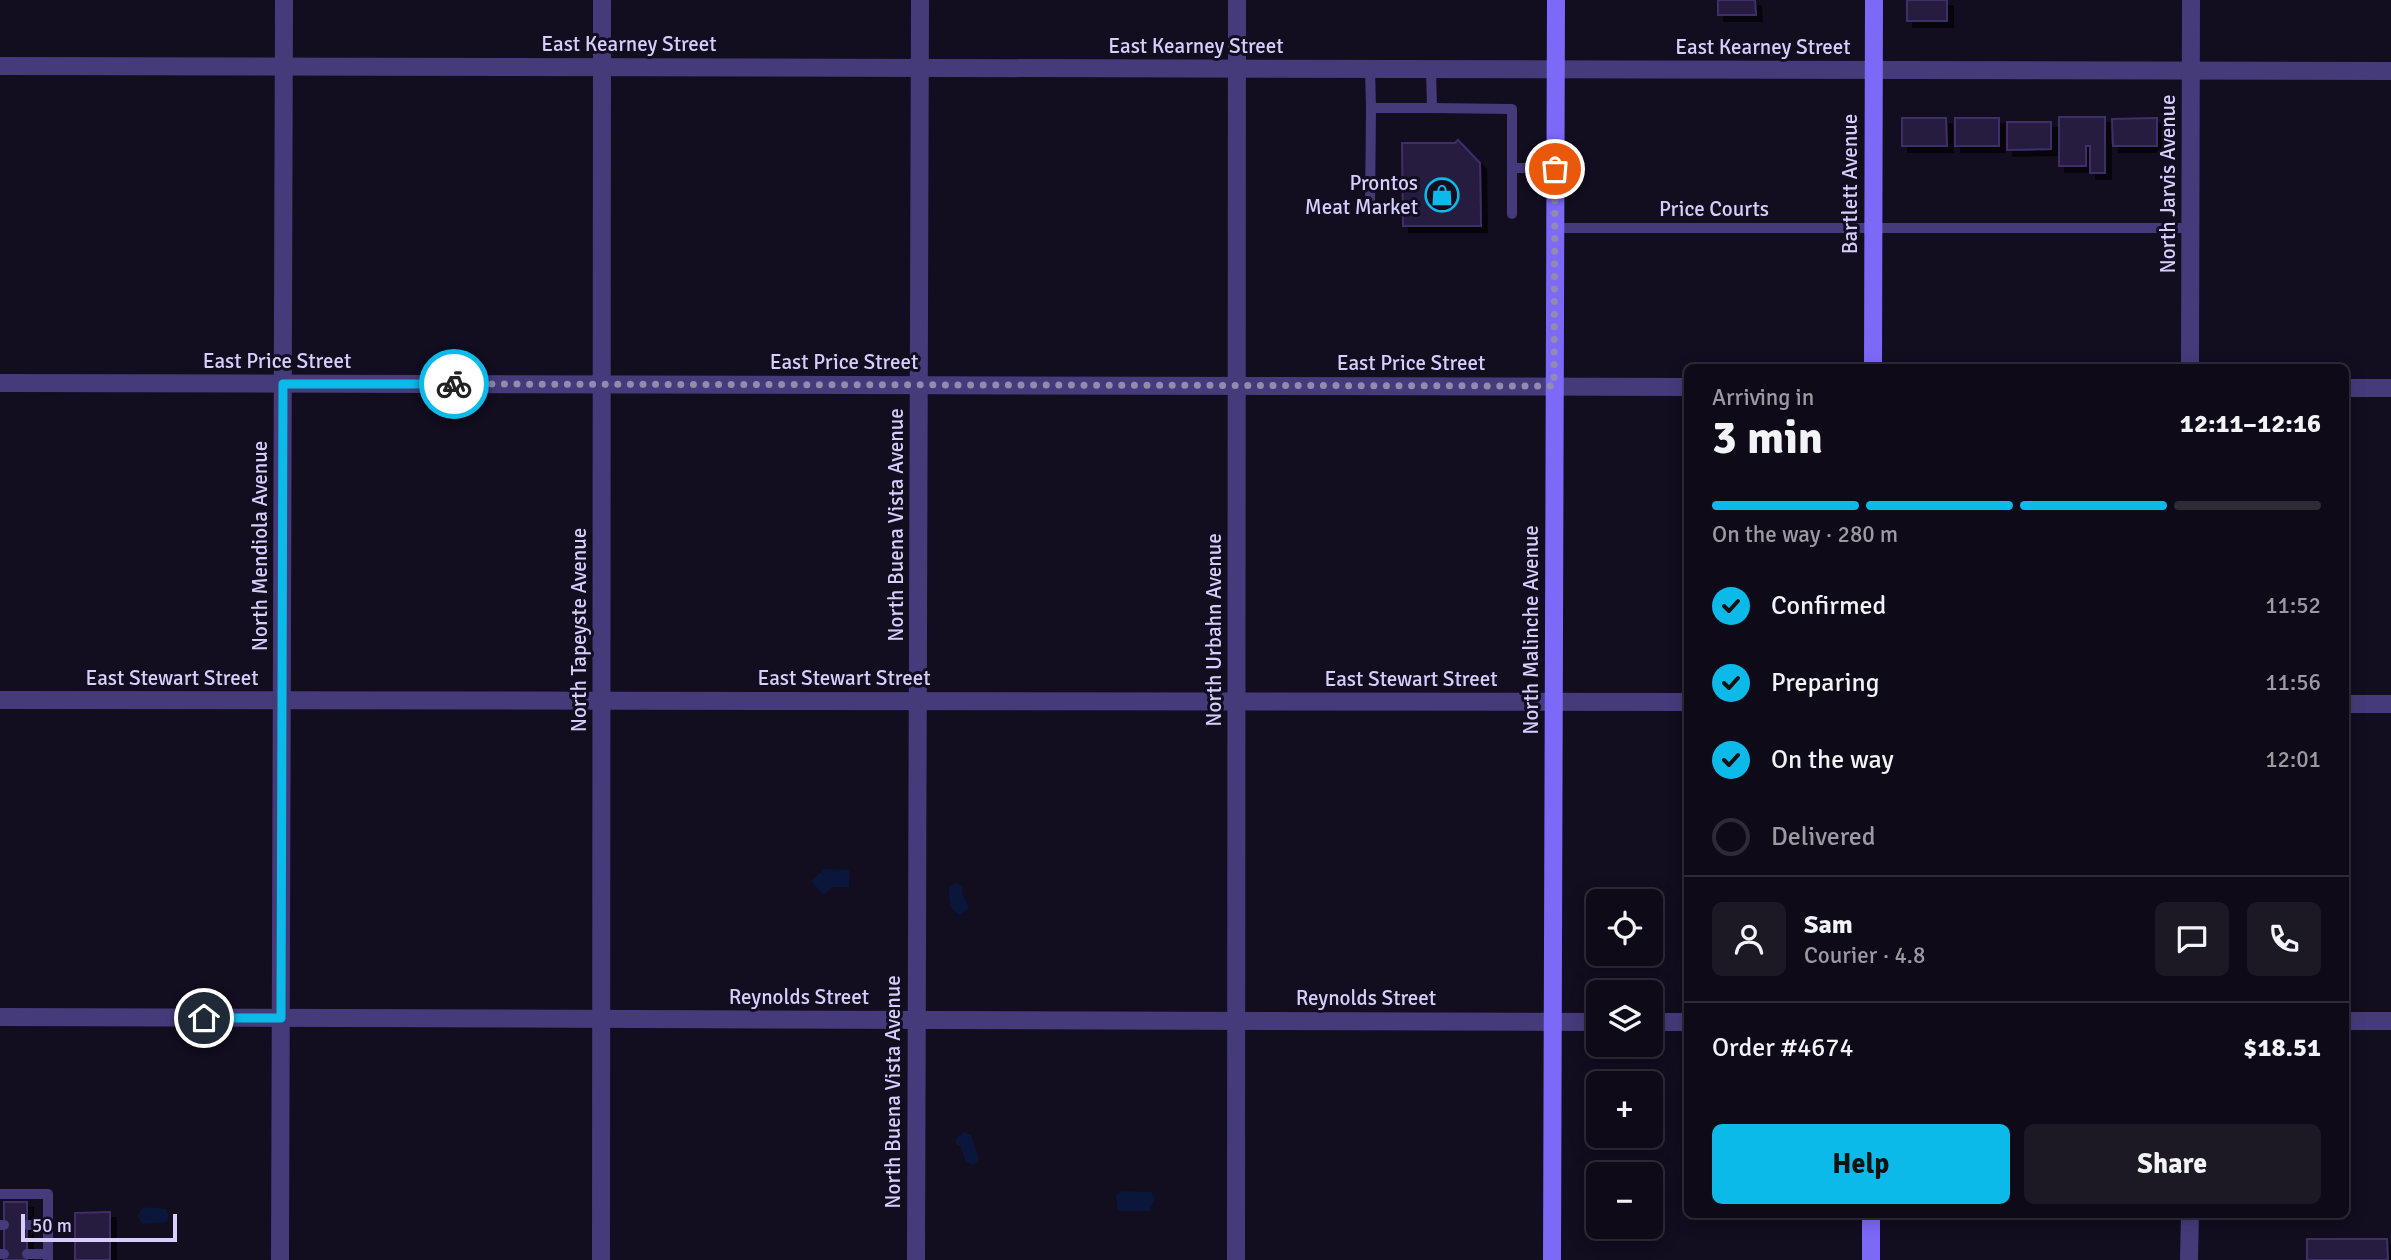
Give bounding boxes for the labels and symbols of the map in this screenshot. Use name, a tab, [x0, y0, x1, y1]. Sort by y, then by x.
street label: East Kearney Street	[541, 31, 717, 57]
street label: East Kearney Street	[1108, 33, 1284, 59]
street label: East Kearney Street	[1675, 34, 1851, 60]
street label: North Jarvis Avenue	[2155, 94, 2181, 274]
street label: Bartlett Avenue	[1837, 114, 1863, 254]
pin	[1525, 139, 1585, 199]
place label: Prontos Meat Market	[1305, 170, 1418, 220]
shop icon: Prontos Meat Market	[1423, 176, 1461, 214]
street label: Price Courts	[1659, 196, 1769, 222]
street label: East Price Street	[203, 348, 351, 374]
courier	[419, 349, 489, 419]
street label: East Price Street	[770, 349, 918, 375]
street label: East Price Street	[1337, 350, 1485, 376]
street label: North Buena Vista Avenue	[883, 408, 909, 642]
street label: North Mendiola Avenue	[247, 441, 273, 651]
street label: North Malinche Avenue	[1518, 525, 1544, 735]
street label: North Tapeyste Avenue	[566, 528, 592, 732]
street label: North Urbahn Avenue	[1201, 533, 1227, 727]
street label: East Stewart Street	[85, 665, 259, 691]
street label: East Stewart Street	[757, 665, 931, 691]
street label: East Stewart Street	[1324, 666, 1498, 692]
street label: North Buena Vista Avenue	[880, 975, 906, 1209]
street label: Reynolds Street	[729, 984, 869, 1010]
street label: Reynolds Street	[1296, 985, 1436, 1011]
pin	[174, 988, 234, 1048]
scale bar	[21, 1211, 177, 1243]

